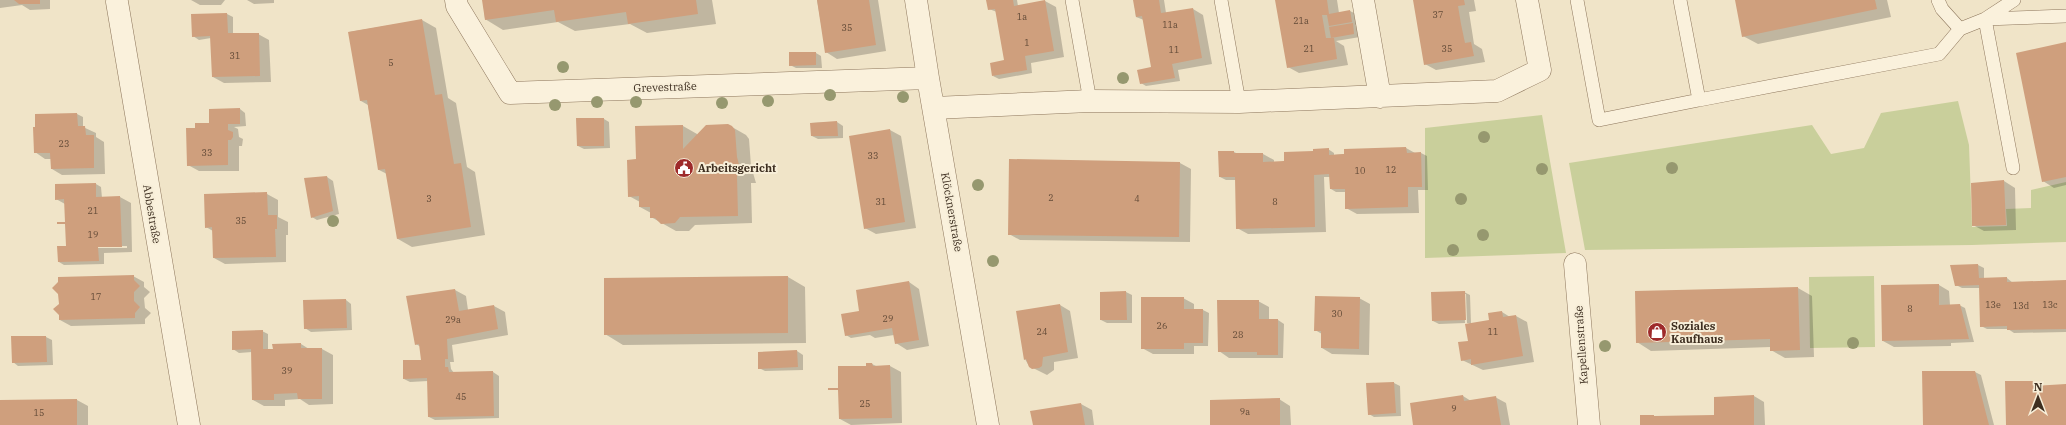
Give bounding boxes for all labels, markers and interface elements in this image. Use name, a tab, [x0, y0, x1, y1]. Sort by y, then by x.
house number: 37	[1433, 9, 1443, 20]
house number: 1a	[1017, 11, 1027, 22]
house number: 21a	[1293, 15, 1309, 26]
house number: 11a	[1162, 19, 1178, 30]
house number: 35	[842, 22, 852, 33]
house number: 1	[1024, 37, 1030, 48]
house number: 21	[1304, 43, 1314, 54]
house number: 35	[1442, 43, 1452, 54]
house number: 11	[1169, 44, 1179, 55]
house number: 31	[230, 50, 240, 61]
house number: 5	[388, 57, 394, 68]
street label: Grevestraße	[633, 79, 697, 95]
house number: 23	[59, 138, 69, 149]
house number: 33	[202, 147, 212, 158]
house number: 33	[868, 150, 878, 161]
public building icon: Arbeitsgericht	[673, 157, 695, 179]
place label: Arbeitsgericht	[698, 161, 776, 175]
house number: 12	[1386, 164, 1396, 175]
house number: 10	[1355, 165, 1365, 176]
street label: Klöcknerstraße	[938, 171, 966, 253]
street label: Abbestraße	[140, 183, 164, 245]
house number: 2	[1048, 192, 1054, 203]
house number: 3	[426, 193, 432, 204]
house number: 4	[1134, 193, 1140, 204]
house number: 31	[876, 196, 886, 207]
house number: 8	[1272, 196, 1278, 207]
house number: 21	[88, 205, 98, 216]
house number: 35	[236, 215, 246, 226]
house number: 19	[88, 229, 98, 240]
house number: 17	[91, 291, 101, 302]
house number: 13e	[1985, 299, 2001, 310]
house number: 13c	[2042, 299, 2058, 310]
house number: 13d	[2013, 300, 2030, 311]
house number: 8	[1907, 303, 1913, 314]
street label: Kapellenstraße	[1571, 305, 1591, 385]
house number: 30	[1332, 308, 1342, 319]
house number: 29	[883, 313, 893, 324]
house number: 29a	[445, 314, 461, 325]
place label: Soziales Kaufhaus	[1671, 319, 1724, 346]
house number: 26	[1157, 320, 1167, 331]
shop icon: Soziales Kaufhaus	[1646, 321, 1668, 343]
house number: 24	[1037, 326, 1047, 337]
house number: 11	[1488, 326, 1498, 337]
house number: 28	[1233, 329, 1243, 340]
house number: 39	[282, 365, 292, 376]
north arrow	[2018, 377, 2058, 417]
text: N	[2034, 380, 2043, 394]
house number: 45	[456, 391, 466, 402]
house number: 25	[860, 398, 870, 409]
house number: 9	[1451, 403, 1457, 414]
house number: 9a	[1240, 406, 1250, 417]
house number: 15	[34, 407, 44, 418]

